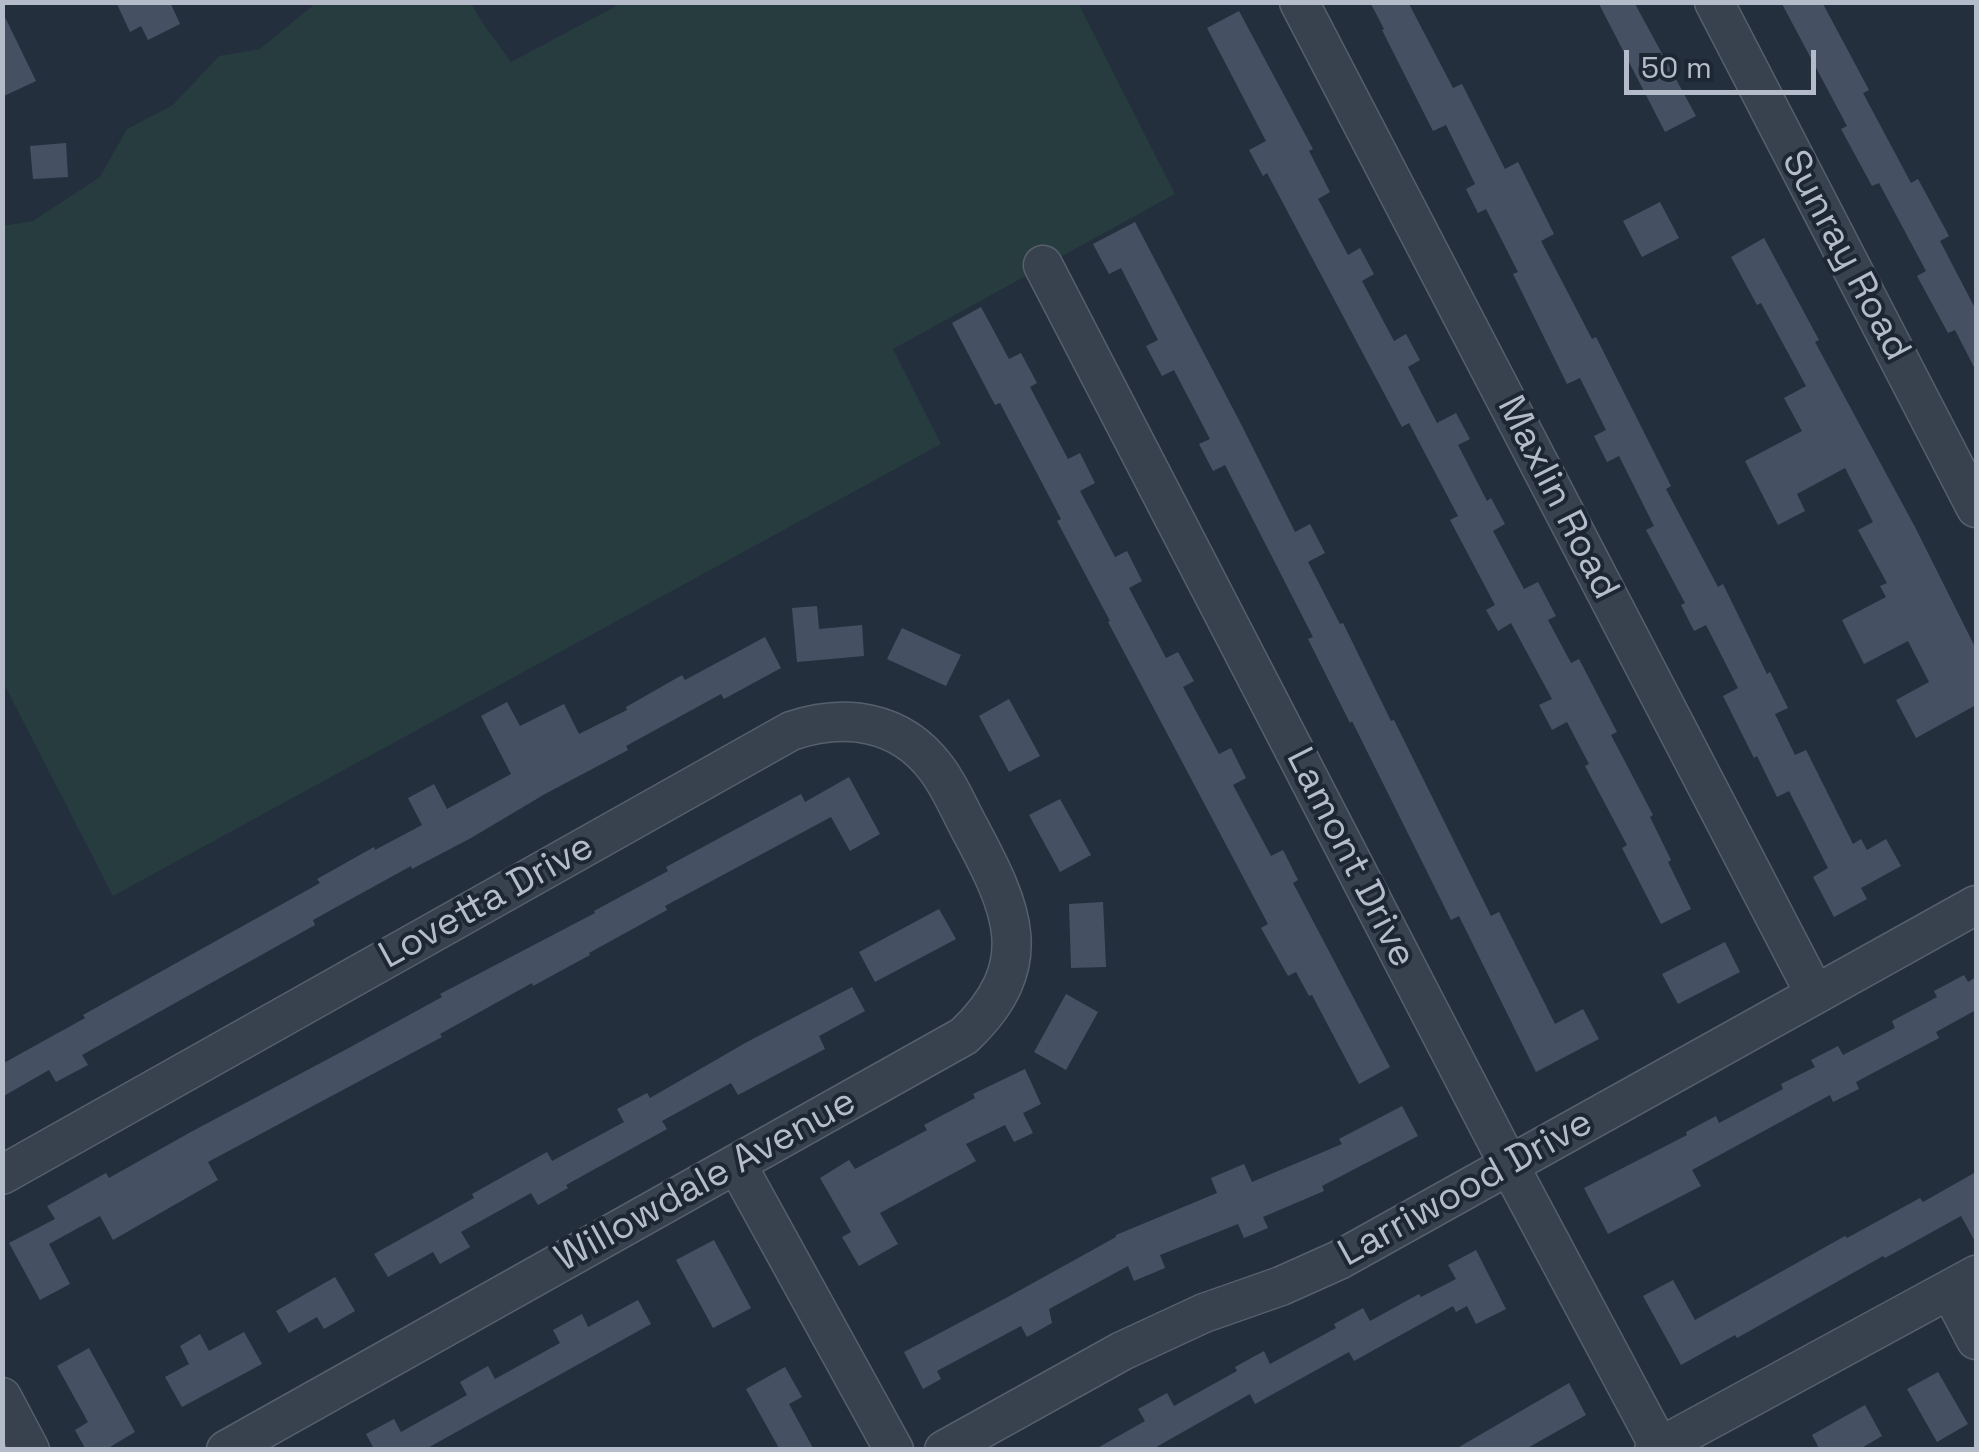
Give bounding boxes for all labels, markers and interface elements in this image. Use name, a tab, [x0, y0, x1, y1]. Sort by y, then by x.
scale bar	[1629, 30, 1822, 92]
text: 50 m	[1641, 48, 1712, 87]
street label: Sunray Road	[1771, 143, 1919, 369]
street label: Maxlin Road	[1486, 389, 1628, 607]
street label: Lamont Drive	[1275, 741, 1425, 975]
street label: Lovetta Drive	[372, 824, 602, 980]
street label: Willowdale Avenue	[548, 1079, 864, 1283]
street label: Larriwood Drive	[1331, 1100, 1601, 1278]

